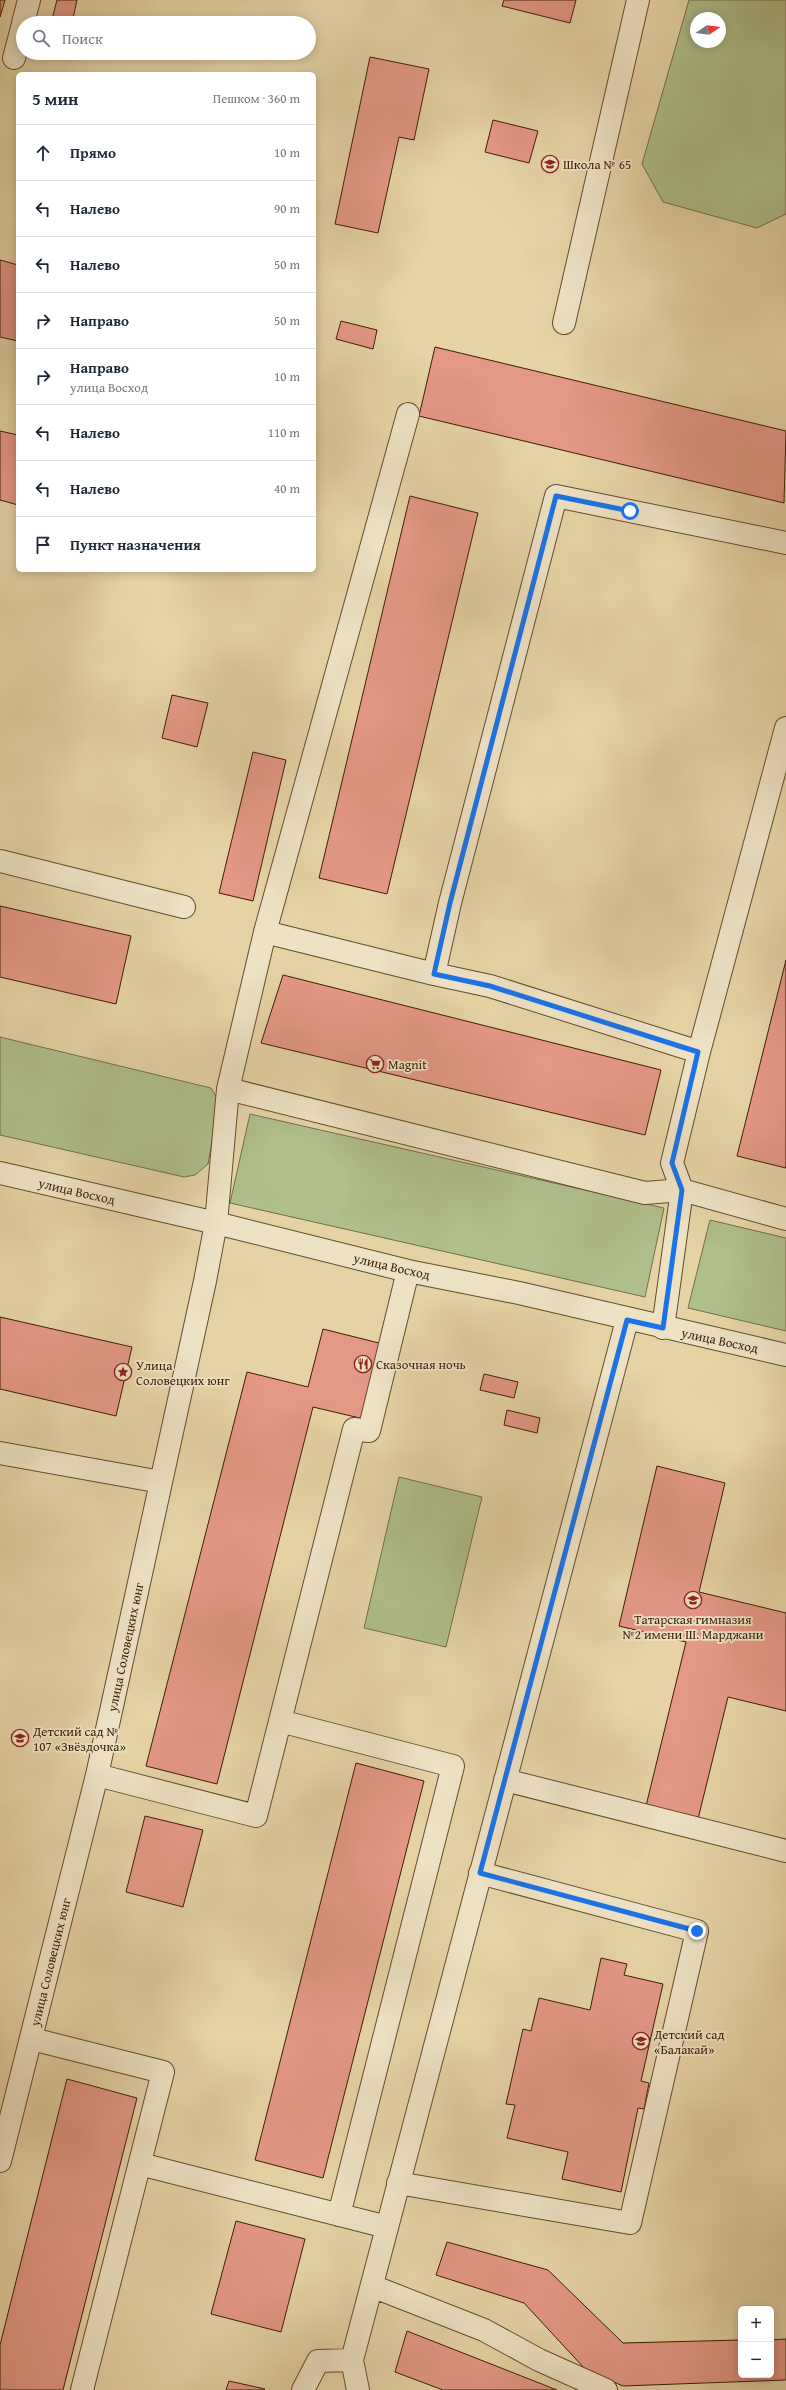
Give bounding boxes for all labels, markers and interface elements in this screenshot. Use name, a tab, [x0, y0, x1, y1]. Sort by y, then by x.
north arrow	[690, 12, 726, 48]
search box	[16, 16, 316, 60]
icon: search	[30, 27, 52, 49]
text: Поиск	[62, 28, 103, 49]
text: 5 мин	[32, 86, 78, 111]
text: Пешком · 360 m	[213, 89, 300, 108]
icon: ahead	[32, 142, 54, 164]
text: Прямо	[70, 142, 116, 163]
text: 10 m	[274, 143, 300, 162]
school or university icon: Школа № 65	[540, 154, 560, 174]
place label: Школа № 65	[563, 155, 631, 174]
icon: left	[32, 198, 54, 220]
text: Налево	[70, 198, 120, 219]
text: 90 m	[274, 199, 300, 218]
icon: left	[32, 254, 54, 276]
text: Налево	[70, 254, 120, 275]
text: 50 m	[274, 255, 300, 274]
icon: right	[32, 310, 54, 332]
text: Направо	[70, 310, 129, 331]
text: 50 m	[274, 311, 300, 330]
text: Направо	[70, 357, 129, 378]
icon: right	[32, 366, 54, 388]
text: 10 m	[274, 367, 300, 386]
text: улица Восход	[70, 378, 148, 397]
icon: left	[32, 422, 54, 444]
text: Налево	[70, 422, 120, 443]
text: 110 m	[268, 423, 300, 442]
icon: left	[32, 478, 54, 500]
text: Налево	[70, 478, 120, 499]
text: 40 m	[274, 479, 300, 498]
route start	[621, 502, 639, 520]
icon: arrive	[32, 534, 54, 556]
text: Пункт назначения	[70, 534, 201, 555]
supermarket icon: Magnit	[365, 1054, 385, 1074]
place label: Magnit	[388, 1055, 427, 1074]
street label: улица Восход	[36, 1173, 117, 1210]
street label: улица Восход	[351, 1248, 432, 1285]
street label: улица Восход	[679, 1323, 760, 1358]
restaurant icon: Сказочная ночь	[353, 1354, 373, 1374]
place label: Сказочная ночь	[376, 1355, 466, 1374]
place label: Улица Соловецких юнг	[136, 1356, 230, 1390]
place icon: Улица Соловецких юнг	[113, 1362, 133, 1382]
street label: улица Соловецких юнг	[102, 1580, 149, 1714]
school or university icon: Татарская гимназия №2 имени Ш. Марджани	[683, 1590, 703, 1610]
place label: Татарская гимназия №2 имени Ш. Марджани	[622, 1610, 764, 1644]
place label: Детский сад № 107 «Звёздочка»	[32, 1722, 126, 1756]
school or university icon: Детский сад № 107 «Звёздочка»	[10, 1728, 30, 1748]
street label: улица Соловецких юнг	[25, 1895, 76, 2029]
route end	[688, 1922, 706, 1940]
place label: Детский сад «Балакай»	[653, 2025, 725, 2059]
school or university icon: Детский сад «Балакай»	[631, 2031, 651, 2051]
map controls	[738, 2306, 774, 2378]
button: +	[738, 2306, 774, 2342]
button: −	[738, 2342, 774, 2378]

